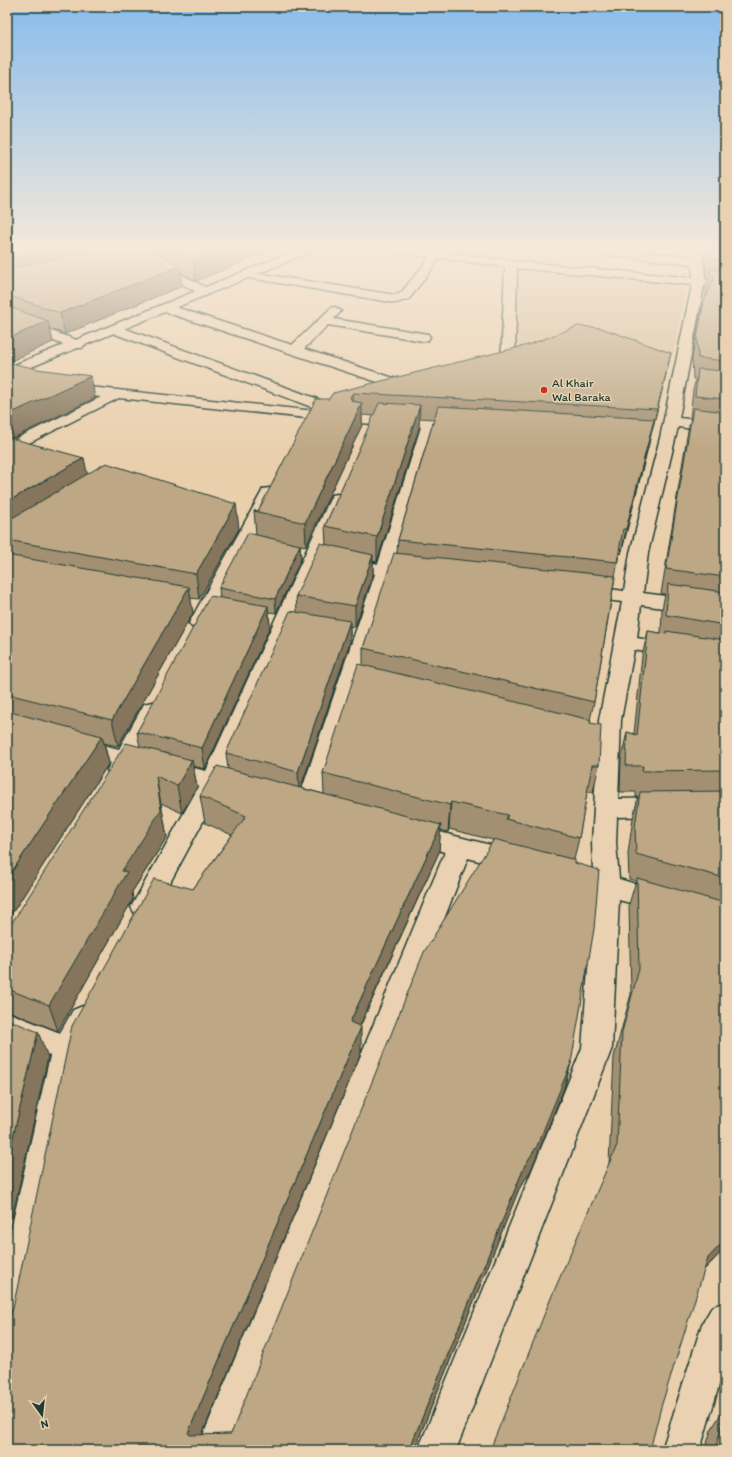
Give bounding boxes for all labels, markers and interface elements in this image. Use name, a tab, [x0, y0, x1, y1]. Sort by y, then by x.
place label: Al Khair Wal Baraka	[552, 376, 612, 404]
marker: Al Khair Wal Baraka	[539, 385, 549, 395]
north arrow	[22, 1395, 62, 1435]
text: N	[39, 1417, 50, 1431]

